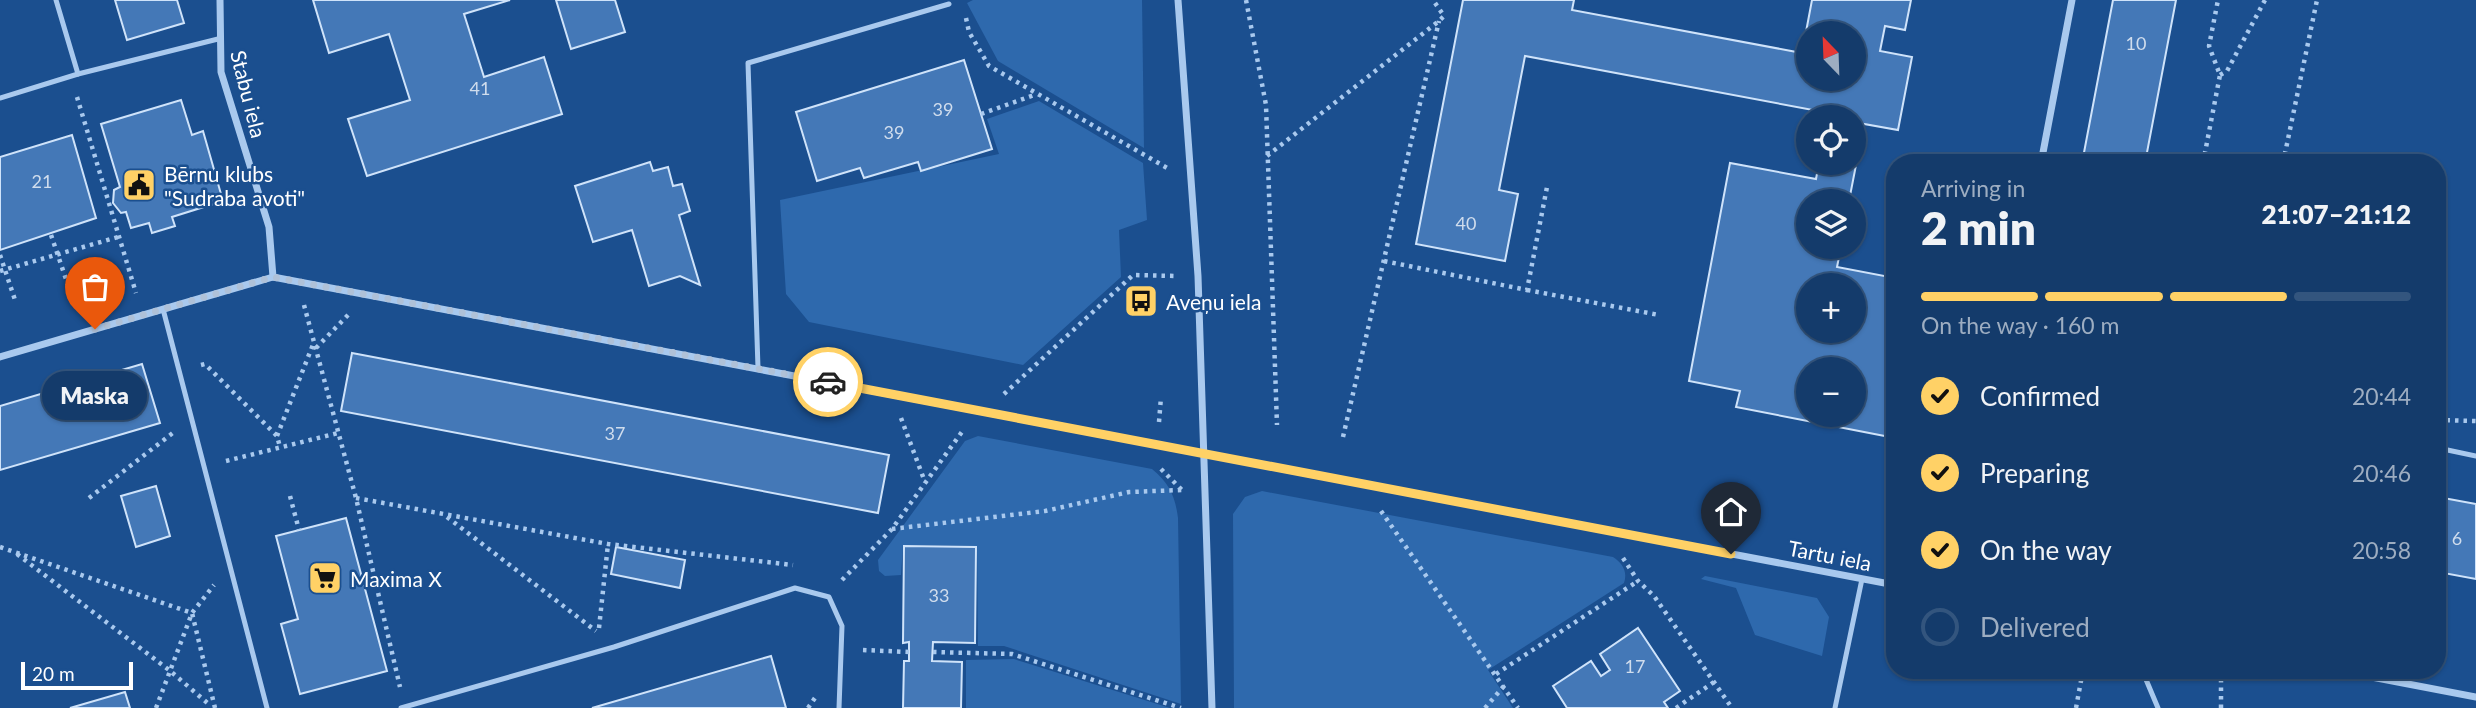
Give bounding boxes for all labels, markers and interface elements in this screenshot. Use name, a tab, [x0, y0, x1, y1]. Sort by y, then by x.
north arrow	[1796, 21, 1866, 91]
map controls	[1796, 21, 1866, 427]
house number: 10	[2126, 32, 2146, 54]
street label: Stabu iela	[226, 48, 272, 140]
house number: 41	[470, 77, 490, 99]
house number: 39	[933, 98, 953, 120]
button: locate	[1796, 105, 1866, 175]
house number: 39	[884, 121, 904, 143]
place label: Bērnu klubs "Sudraba avoti"	[164, 161, 305, 210]
public building icon: Bērnu klubs "Sudraba avoti"	[120, 166, 158, 204]
house number: 21	[32, 170, 52, 192]
text: Arriving in	[1921, 174, 2025, 202]
button: layers	[1796, 189, 1866, 259]
text: 21:07–21:12	[2261, 198, 2411, 230]
text: 2 min	[1921, 200, 2036, 255]
house number: 40	[1456, 212, 1476, 234]
pin	[65, 257, 125, 329]
icon: bag	[76, 268, 114, 306]
button: +	[1796, 273, 1866, 343]
bus stop icon: Aveņu iela	[1122, 282, 1160, 320]
place label: Aveņu iela	[1166, 289, 1261, 314]
text: On the way · 160 m	[1921, 311, 2120, 339]
courier	[793, 347, 863, 417]
button: −	[1796, 357, 1866, 427]
icon: car	[809, 363, 847, 401]
callout: Maska	[42, 371, 148, 420]
icon: check	[1921, 377, 1959, 415]
text: Confirmed	[1980, 380, 2100, 412]
text: Maska	[60, 381, 129, 409]
text: 20:44	[2352, 382, 2411, 410]
house number: 37	[605, 422, 625, 444]
icon: check	[1921, 454, 1959, 492]
text: Preparing	[1980, 457, 2089, 489]
text: 20:46	[2352, 459, 2411, 487]
pin	[1701, 482, 1761, 554]
icon: home	[1712, 493, 1750, 531]
house number: 6	[2452, 527, 2462, 549]
icon: check	[1921, 531, 1959, 569]
text: On the way	[1980, 534, 2112, 566]
street label: Tartu iela	[1786, 535, 1874, 575]
text: 20:58	[2352, 536, 2411, 564]
supermarket icon: Maxima X	[306, 559, 344, 597]
place label: Maxima X	[350, 566, 442, 591]
house number: 33	[929, 584, 949, 606]
text: Delivered	[1980, 611, 2090, 643]
house number: 17	[1625, 655, 1645, 677]
scale bar	[21, 659, 133, 691]
text: 20 m	[32, 662, 75, 685]

